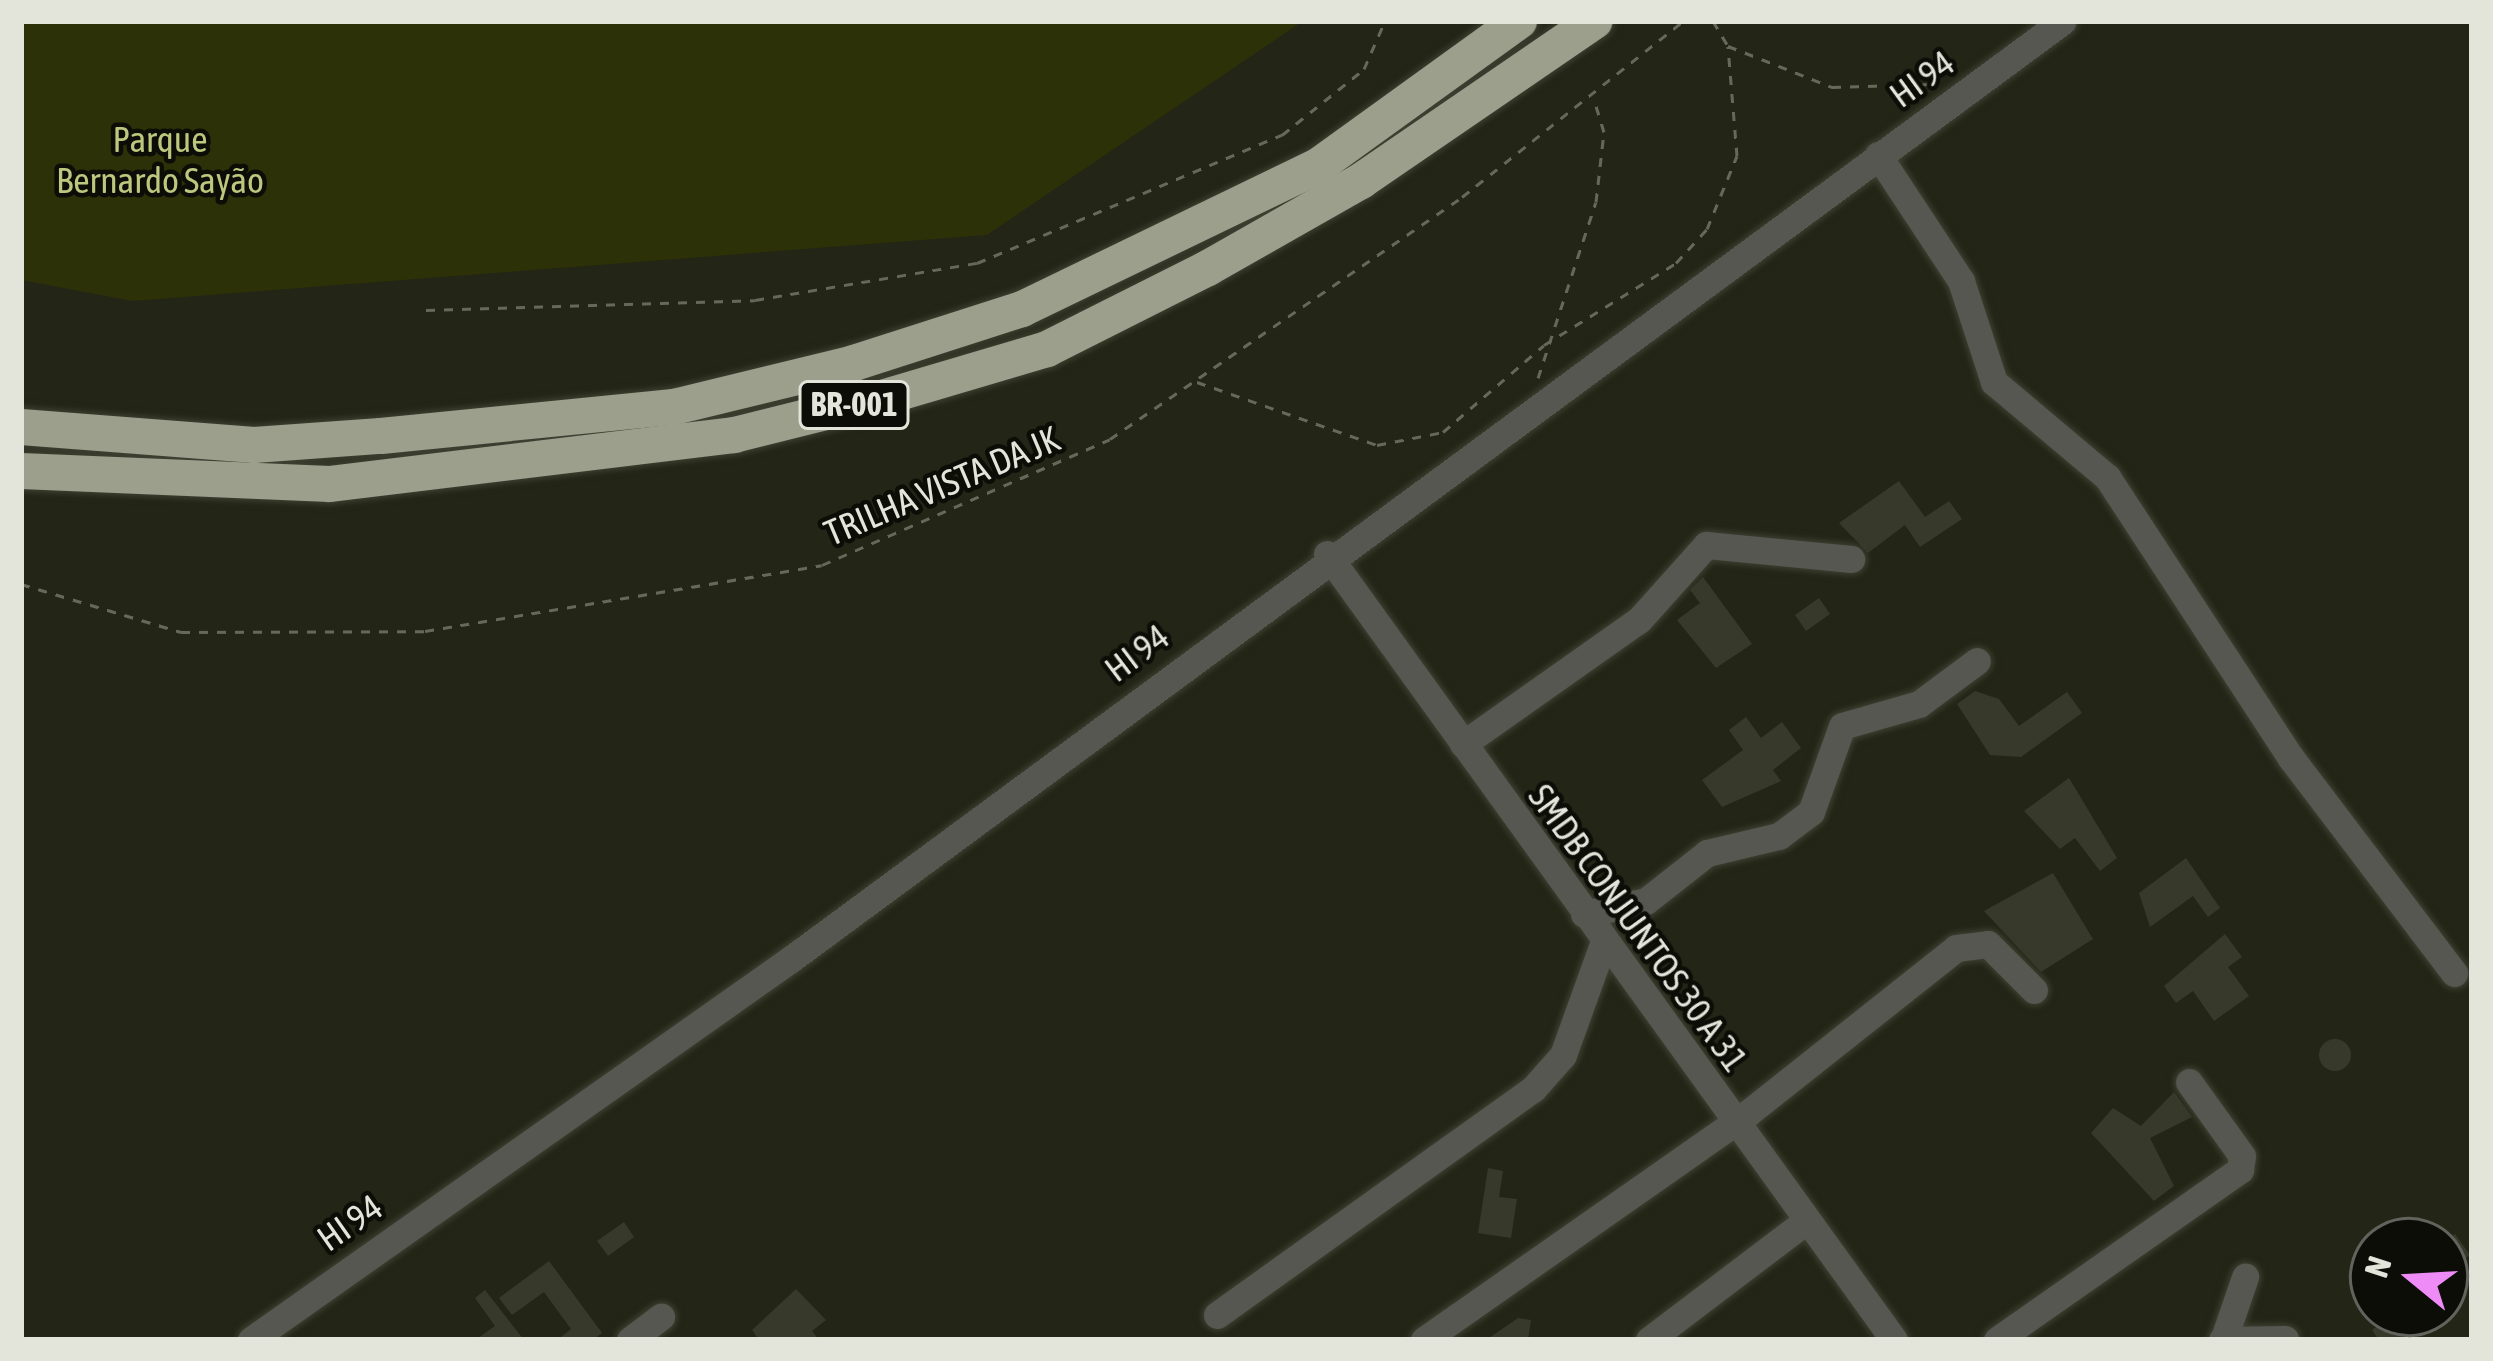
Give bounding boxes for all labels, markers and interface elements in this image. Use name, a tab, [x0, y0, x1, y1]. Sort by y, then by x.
street label: HI 94	[1881, 41, 1963, 117]
park label: Parque Bernardo Sayão	[56, 117, 264, 202]
road number: BR-001	[797, 378, 911, 432]
street label: TRILHA VISTA DA JK	[818, 417, 1066, 555]
street label: HI 94	[1097, 615, 1177, 691]
street label: SMDB CONJUNTOS 30 A 31	[1519, 776, 1757, 1080]
street label: HI 94	[309, 1186, 391, 1260]
north arrow	[2349, 1217, 2469, 1337]
text: N	[2357, 1252, 2399, 1282]

